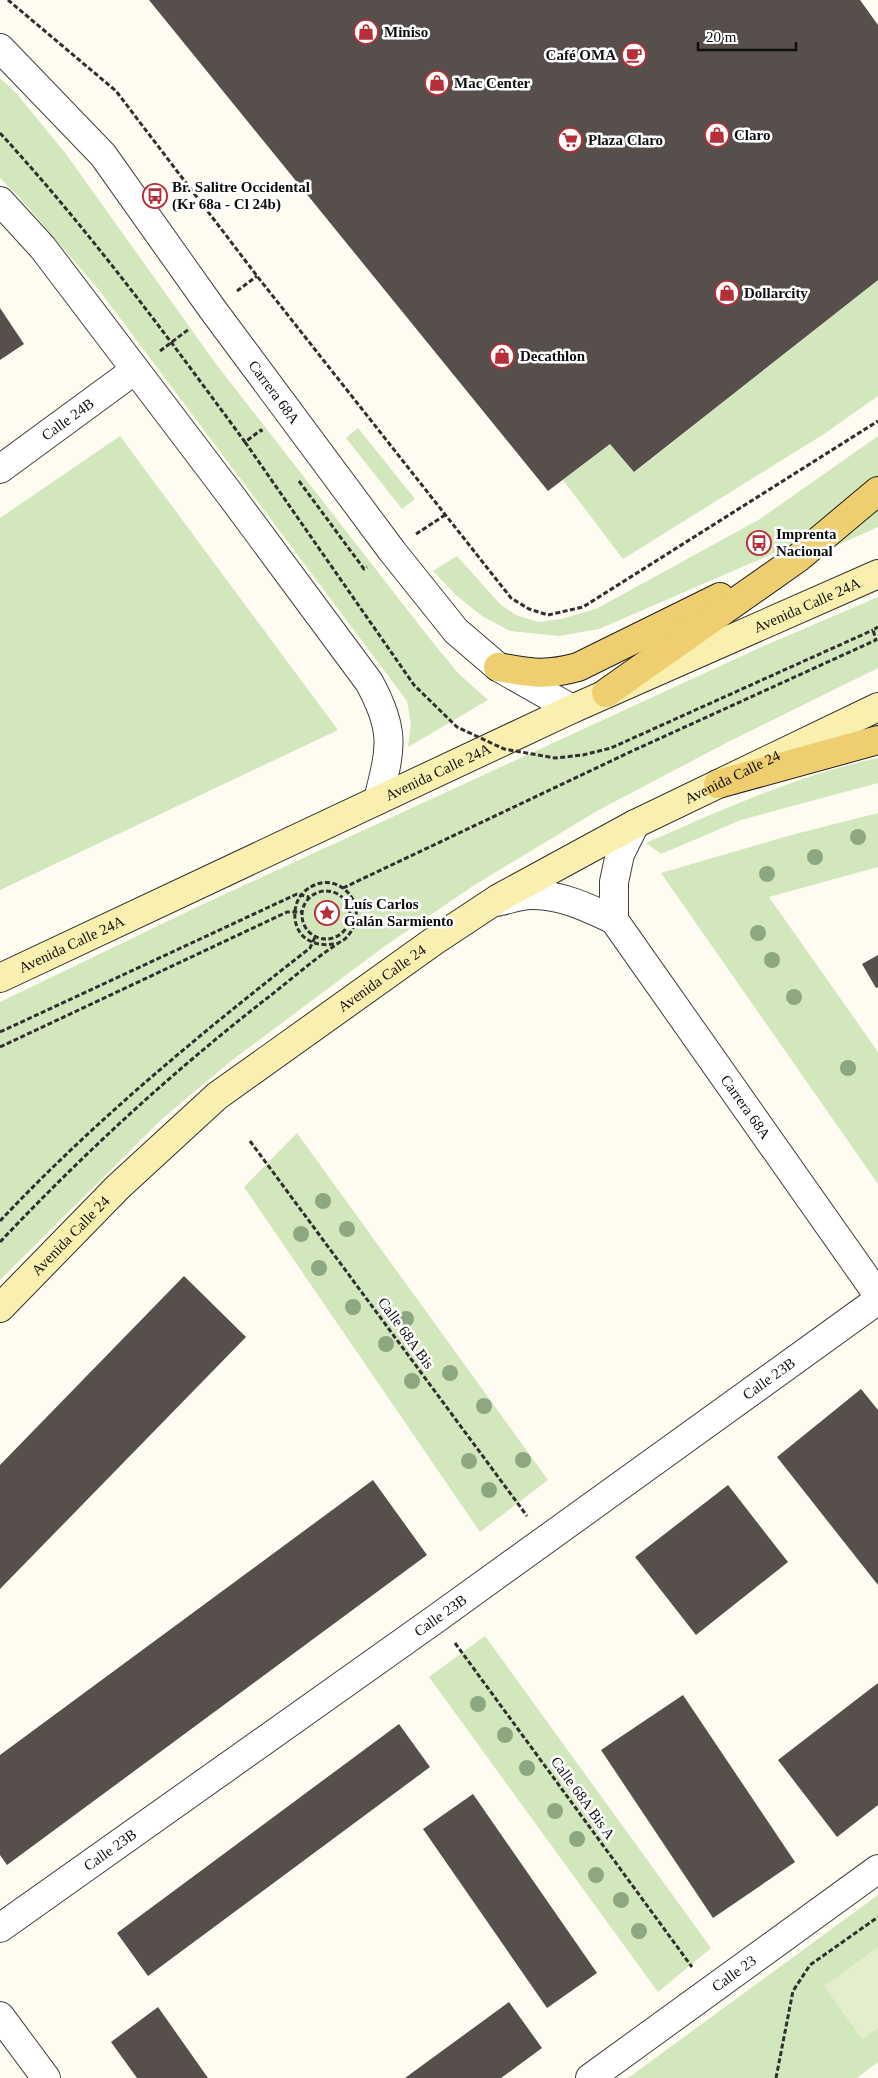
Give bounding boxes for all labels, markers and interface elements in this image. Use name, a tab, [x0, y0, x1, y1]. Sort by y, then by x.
shop icon: Miniso	[353, 19, 379, 45]
scale bar	[698, 20, 796, 52]
place label: Miniso	[384, 24, 428, 40]
text: 20 m	[706, 29, 737, 45]
cafe icon: Café OMA	[621, 42, 647, 68]
place label: Café OMA	[546, 47, 616, 63]
shop icon: Mac Center	[424, 70, 450, 96]
place label: Mac Center	[454, 75, 531, 91]
shop icon: Claro	[704, 122, 730, 148]
supermarket icon: Plaza Claro	[557, 127, 583, 153]
place label: Claro	[734, 127, 770, 143]
place label: Plaza Claro	[588, 132, 663, 148]
place label: Br. Salitre Occidental (Kr 68a - Cl 24b)	[172, 179, 310, 213]
bus stop icon: Br. Salitre Occidental (Kr 68a - Cl 24b)	[142, 183, 168, 209]
shop icon: Dollarcity	[714, 280, 740, 306]
place label: Dollarcity	[744, 285, 808, 301]
shop icon: Decathlon	[489, 343, 515, 369]
place label: Decathlon	[520, 348, 586, 364]
street label: Carrera 68A	[245, 357, 303, 427]
street label: Calle 24B	[39, 395, 97, 444]
place label: Imprenta Nacional	[776, 526, 837, 559]
bus stop icon: Imprenta Nacional	[746, 530, 772, 556]
street label: Avenida Calle 24A	[751, 575, 863, 636]
street label: Avenida Calle 24A	[383, 740, 493, 804]
street label: Avenida Calle 24	[682, 747, 783, 807]
place label: Luís Carlos Galán Sarmiento	[344, 896, 454, 929]
place icon: Luís Carlos Galán Sarmiento	[314, 900, 340, 926]
street label: Avenida Calle 24A	[16, 913, 127, 976]
street label: Avenida Calle 24	[335, 941, 429, 1015]
street label: Carrera 68A	[718, 1072, 774, 1142]
street label: Avenida Calle 24	[28, 1193, 113, 1278]
street label: Calle 68A Bis	[375, 1294, 437, 1372]
street label: Calle 23B	[740, 1354, 798, 1403]
street label: Calle 23B	[411, 1591, 470, 1640]
street label: Calle 68A Bis A	[548, 1754, 618, 1842]
street label: Calle 23B	[81, 1826, 139, 1874]
street label: Calle 23	[709, 1952, 759, 1995]

